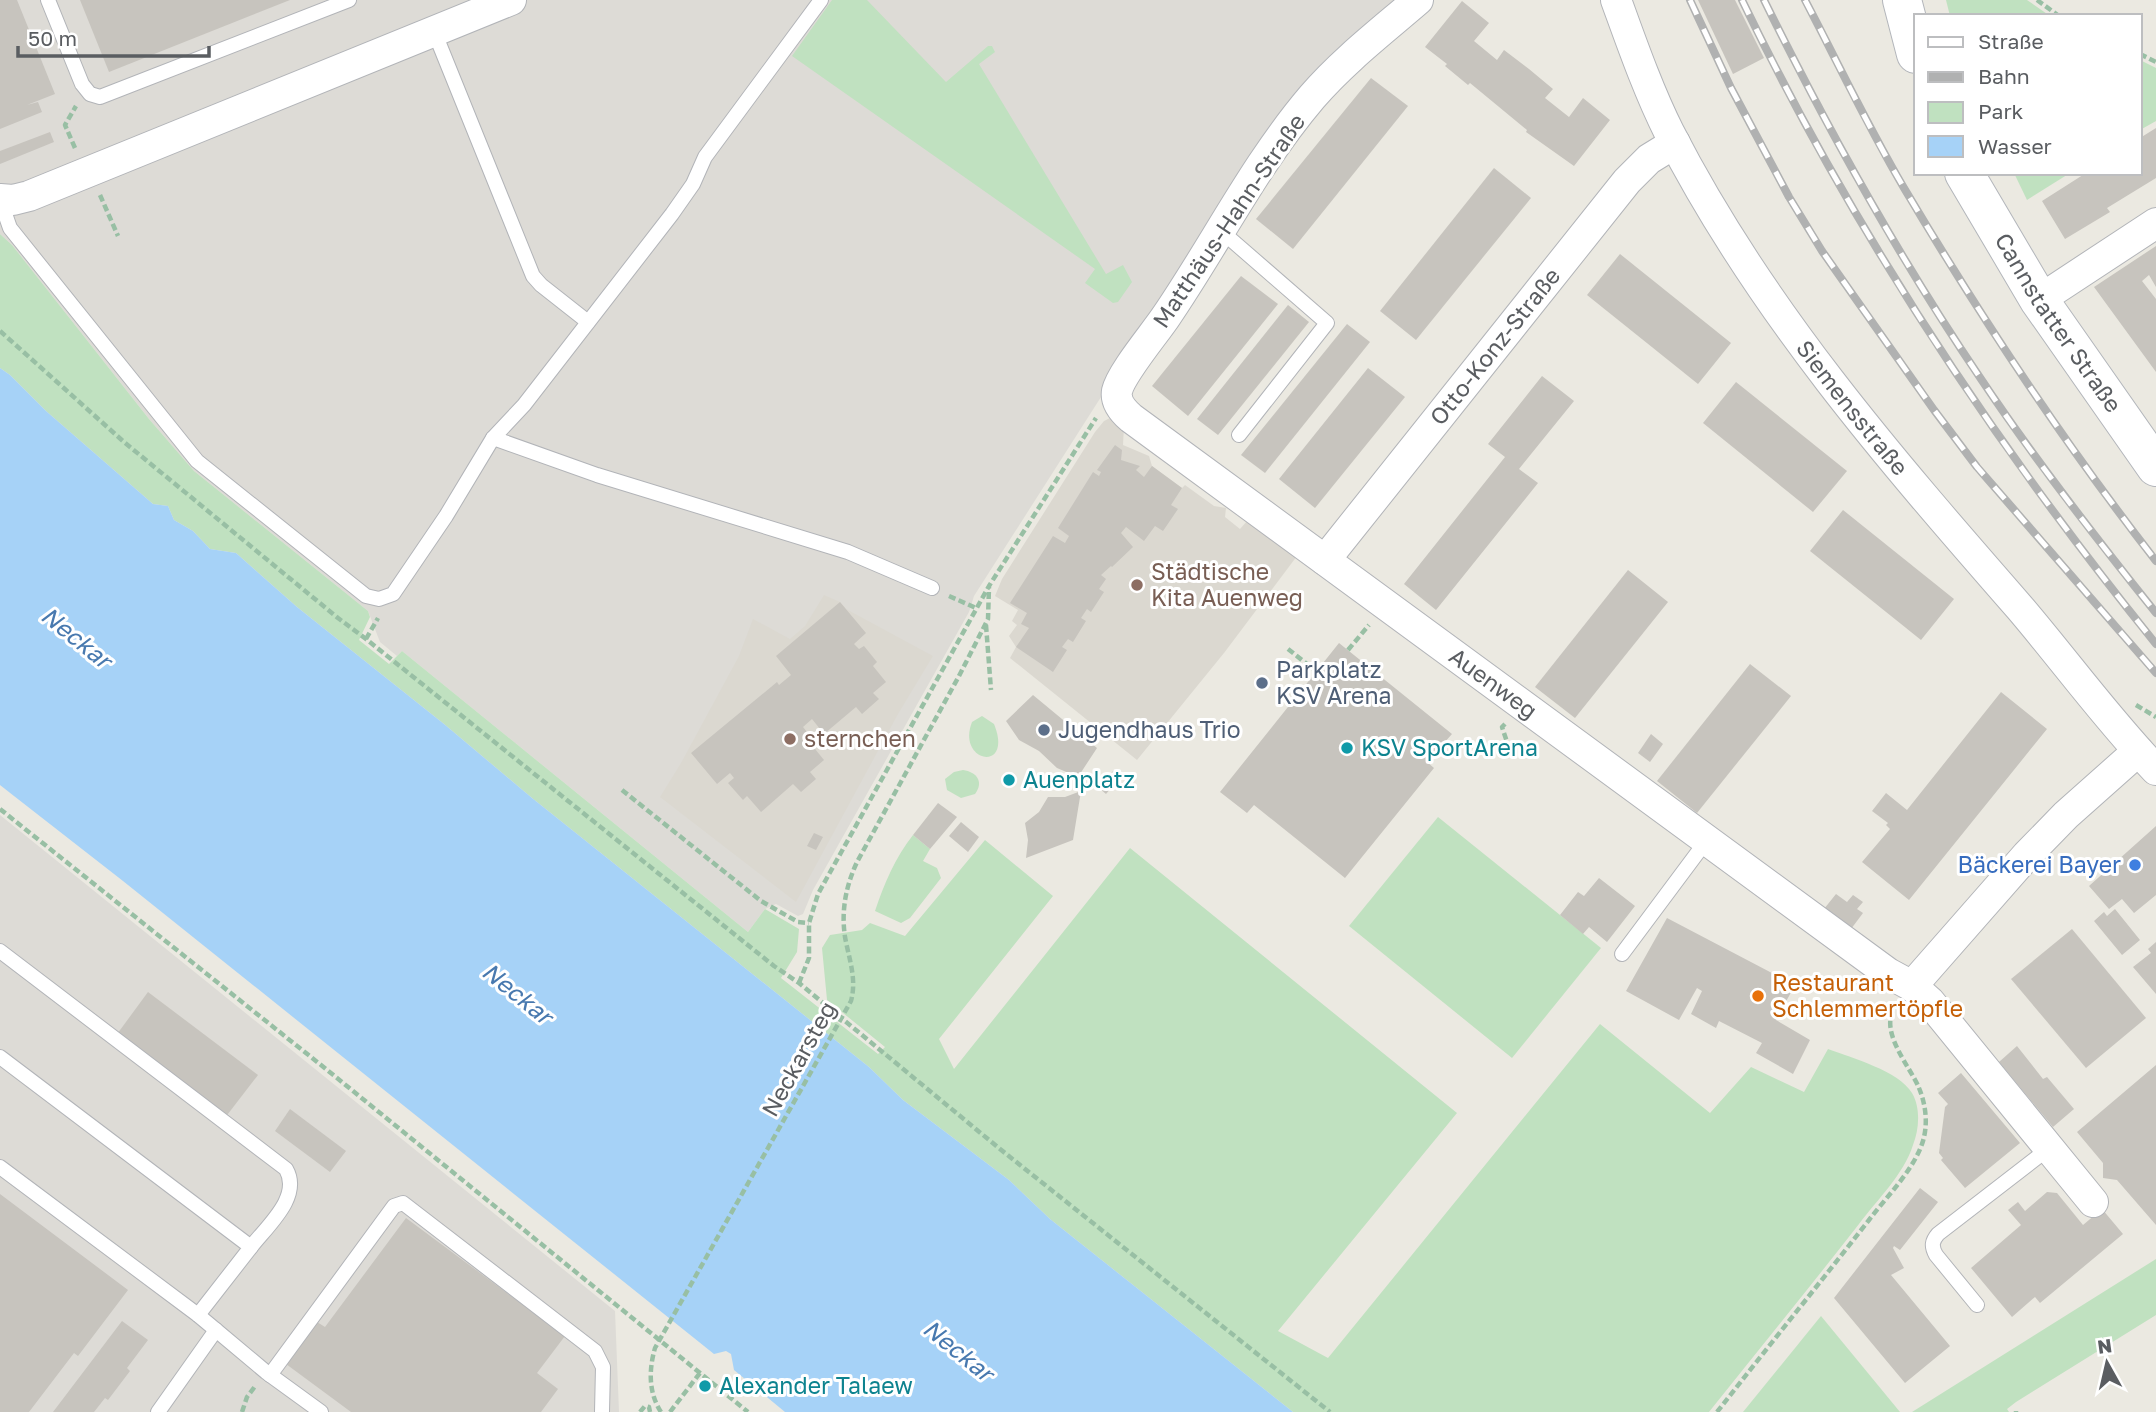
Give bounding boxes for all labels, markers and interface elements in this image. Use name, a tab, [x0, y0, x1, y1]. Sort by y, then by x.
scale bar	[18, 14, 208, 58]
legend	[1914, 14, 2142, 175]
text: 50 m	[28, 25, 77, 51]
text: Straße	[1978, 28, 2044, 54]
text: Bahn	[1978, 63, 2030, 89]
text: Park	[1978, 98, 2024, 124]
street label: Matthäus-Hahn-Straße	[1146, 108, 1310, 333]
text: Wasser	[1978, 133, 2052, 159]
street label: Cannstatter Straße	[1990, 228, 2128, 417]
street label: Otto-Konz-Straße	[1423, 262, 1565, 430]
street label: Siemensstraße	[1791, 334, 1915, 480]
place label: Städtische Kita Auenweg	[1151, 557, 1303, 611]
marker: Städtische Kita Auenweg	[1129, 577, 1145, 593]
water label: Neckar	[36, 600, 121, 676]
street label: Auenweg	[1444, 641, 1543, 724]
place label: Parkplatz KSV Arena	[1276, 655, 1392, 709]
marker: Parkplatz KSV Arena	[1254, 675, 1270, 691]
place label: Jugendhaus Trio	[1058, 715, 1241, 743]
marker: Jugendhaus Trio	[1036, 722, 1052, 738]
place label: sternchen	[804, 724, 916, 752]
marker: sternchen	[782, 731, 798, 747]
place label: KSV SportArena	[1361, 733, 1538, 761]
marker: KSV SportArena	[1339, 740, 1355, 756]
place label: Auenplatz	[1023, 765, 1135, 793]
marker: Auenplatz	[1001, 772, 1017, 788]
place label: Bäckerei Bayer	[1958, 850, 2121, 878]
marker: Bäckerei Bayer	[2127, 857, 2143, 873]
water label: Neckar	[477, 956, 562, 1032]
place label: Restaurant Schlemmertöpfle	[1772, 968, 1963, 1022]
marker: Restaurant Schlemmertöpfle	[1750, 988, 1766, 1004]
street label: Neckarsteg	[755, 996, 841, 1121]
water label: Neckar	[918, 1313, 1003, 1389]
north arrow	[2072, 1328, 2142, 1398]
text: N	[2096, 1333, 2113, 1358]
place label: Alexander Talaew	[719, 1371, 913, 1399]
marker: Alexander Talaew	[697, 1378, 713, 1394]

